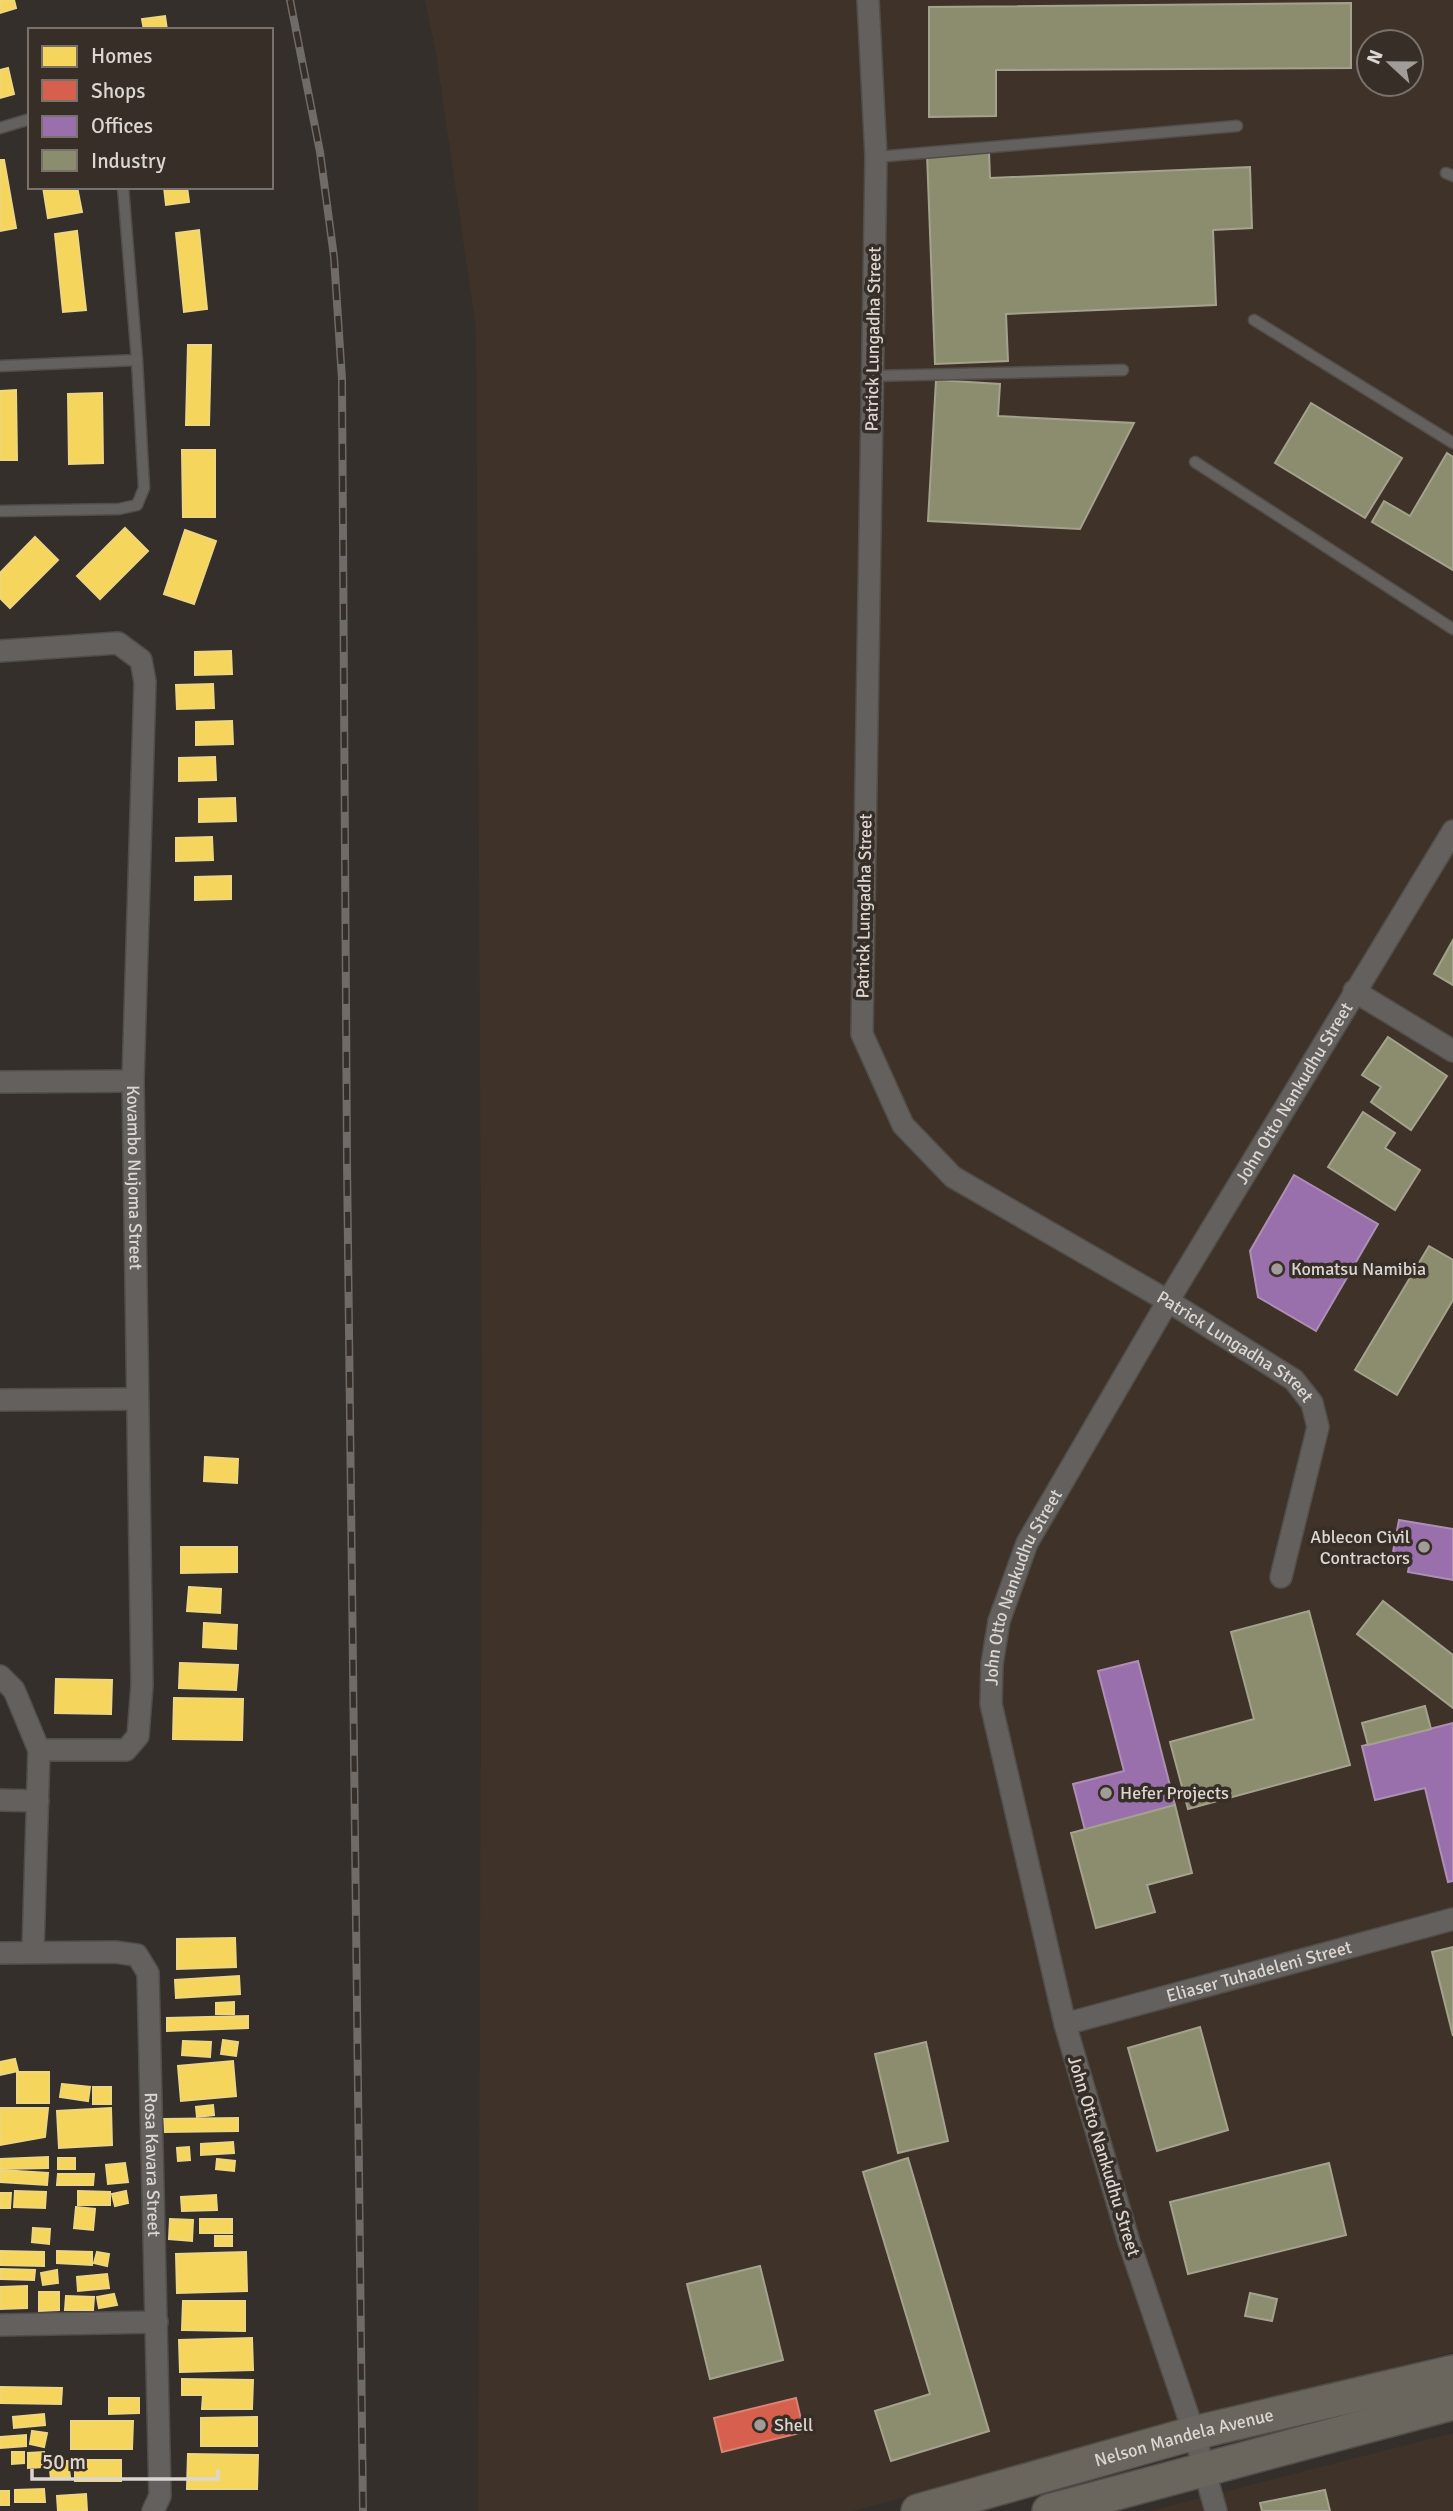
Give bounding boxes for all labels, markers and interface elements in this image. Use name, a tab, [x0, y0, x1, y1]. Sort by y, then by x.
legend	[28, 28, 273, 189]
north arrow	[1355, 28, 1425, 98]
text: Homes	[91, 43, 153, 69]
text: N	[1362, 46, 1389, 68]
text: Shops	[91, 78, 145, 104]
text: Offices	[91, 113, 153, 139]
text: Industry	[91, 148, 166, 174]
street label: Patrick Lungadha Street	[860, 246, 886, 432]
street label: Patrick Lungadha Street	[851, 813, 877, 999]
street label: John Otto Nankudhu Street	[1231, 998, 1358, 1188]
street label: Kovambo Nujoma Street	[122, 1085, 147, 1270]
place label: Komatsu Namibia	[1291, 1258, 1426, 1280]
marker: Komatsu Namibia	[1269, 1261, 1285, 1277]
street label: Patrick Lungadha Street	[1153, 1286, 1318, 1407]
street label: John Otto Nankudhu Street	[980, 1485, 1067, 1686]
place label: Ablecon Civil Contractors	[1310, 1526, 1410, 1569]
marker: Ablecon Civil Contractors	[1416, 1539, 1432, 1555]
place label: Hefer Projects	[1120, 1782, 1229, 1804]
marker: Hefer Projects	[1098, 1785, 1114, 1801]
street label: Eliaser Tuhadeleni Street	[1164, 1936, 1354, 2007]
street label: John Otto Nankudhu Street	[1063, 2053, 1145, 2259]
street label: Rosa Kavara Street	[140, 2092, 165, 2237]
street label: Nelson Mandela Avenue	[1092, 2404, 1276, 2472]
place label: Shell	[774, 2414, 813, 2436]
marker: Shell	[752, 2417, 768, 2433]
scale bar	[32, 2438, 217, 2482]
text: 50 m	[42, 2449, 86, 2475]

